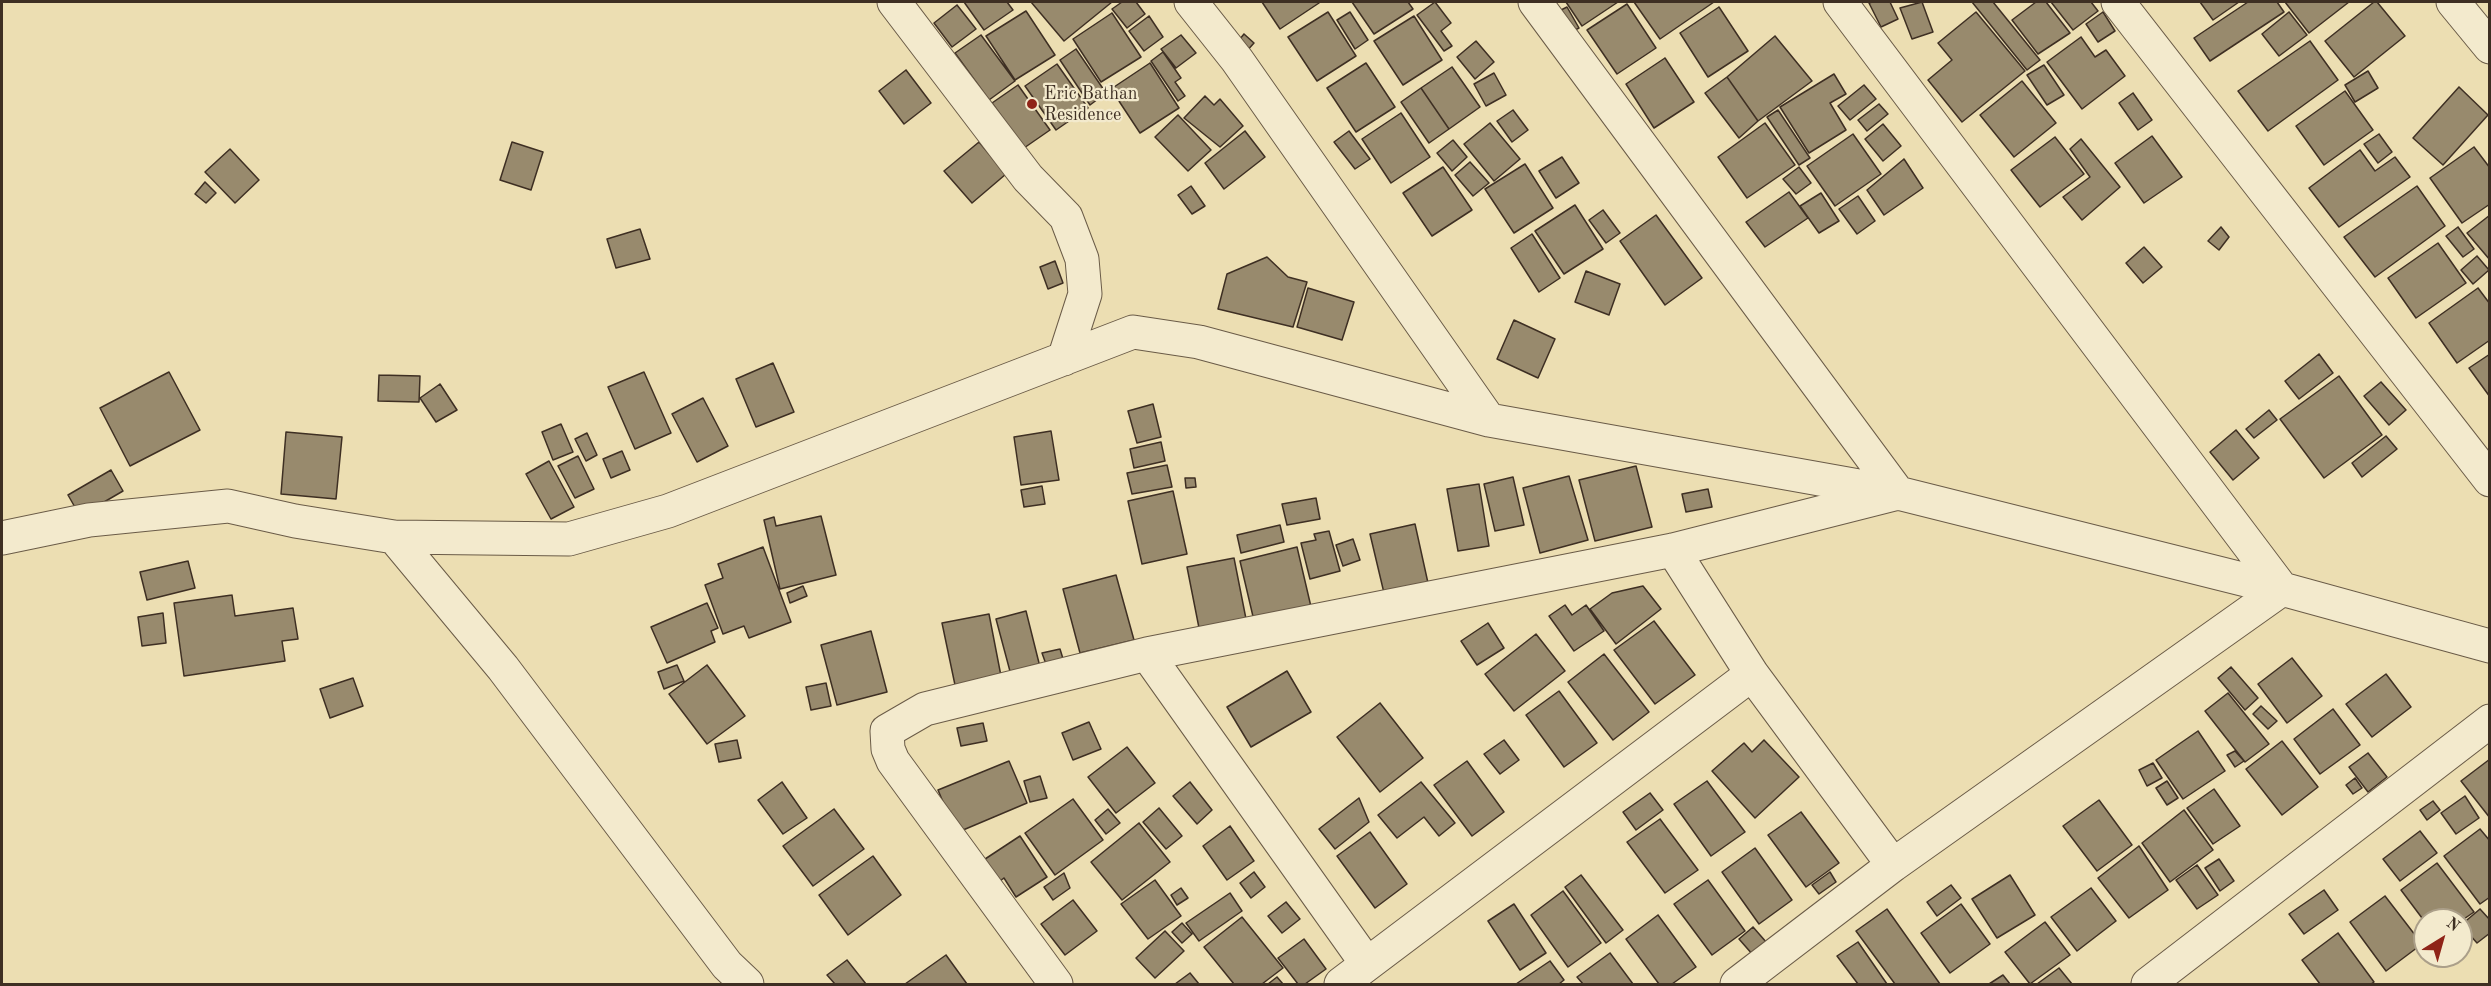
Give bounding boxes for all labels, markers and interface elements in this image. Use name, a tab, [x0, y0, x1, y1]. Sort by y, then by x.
place label: Eric Bathan Residence	[1044, 83, 1138, 125]
marker: Eric Bathan Residence	[1025, 97, 1039, 111]
north arrow	[2413, 908, 2473, 968]
text: N	[2443, 915, 2462, 935]

